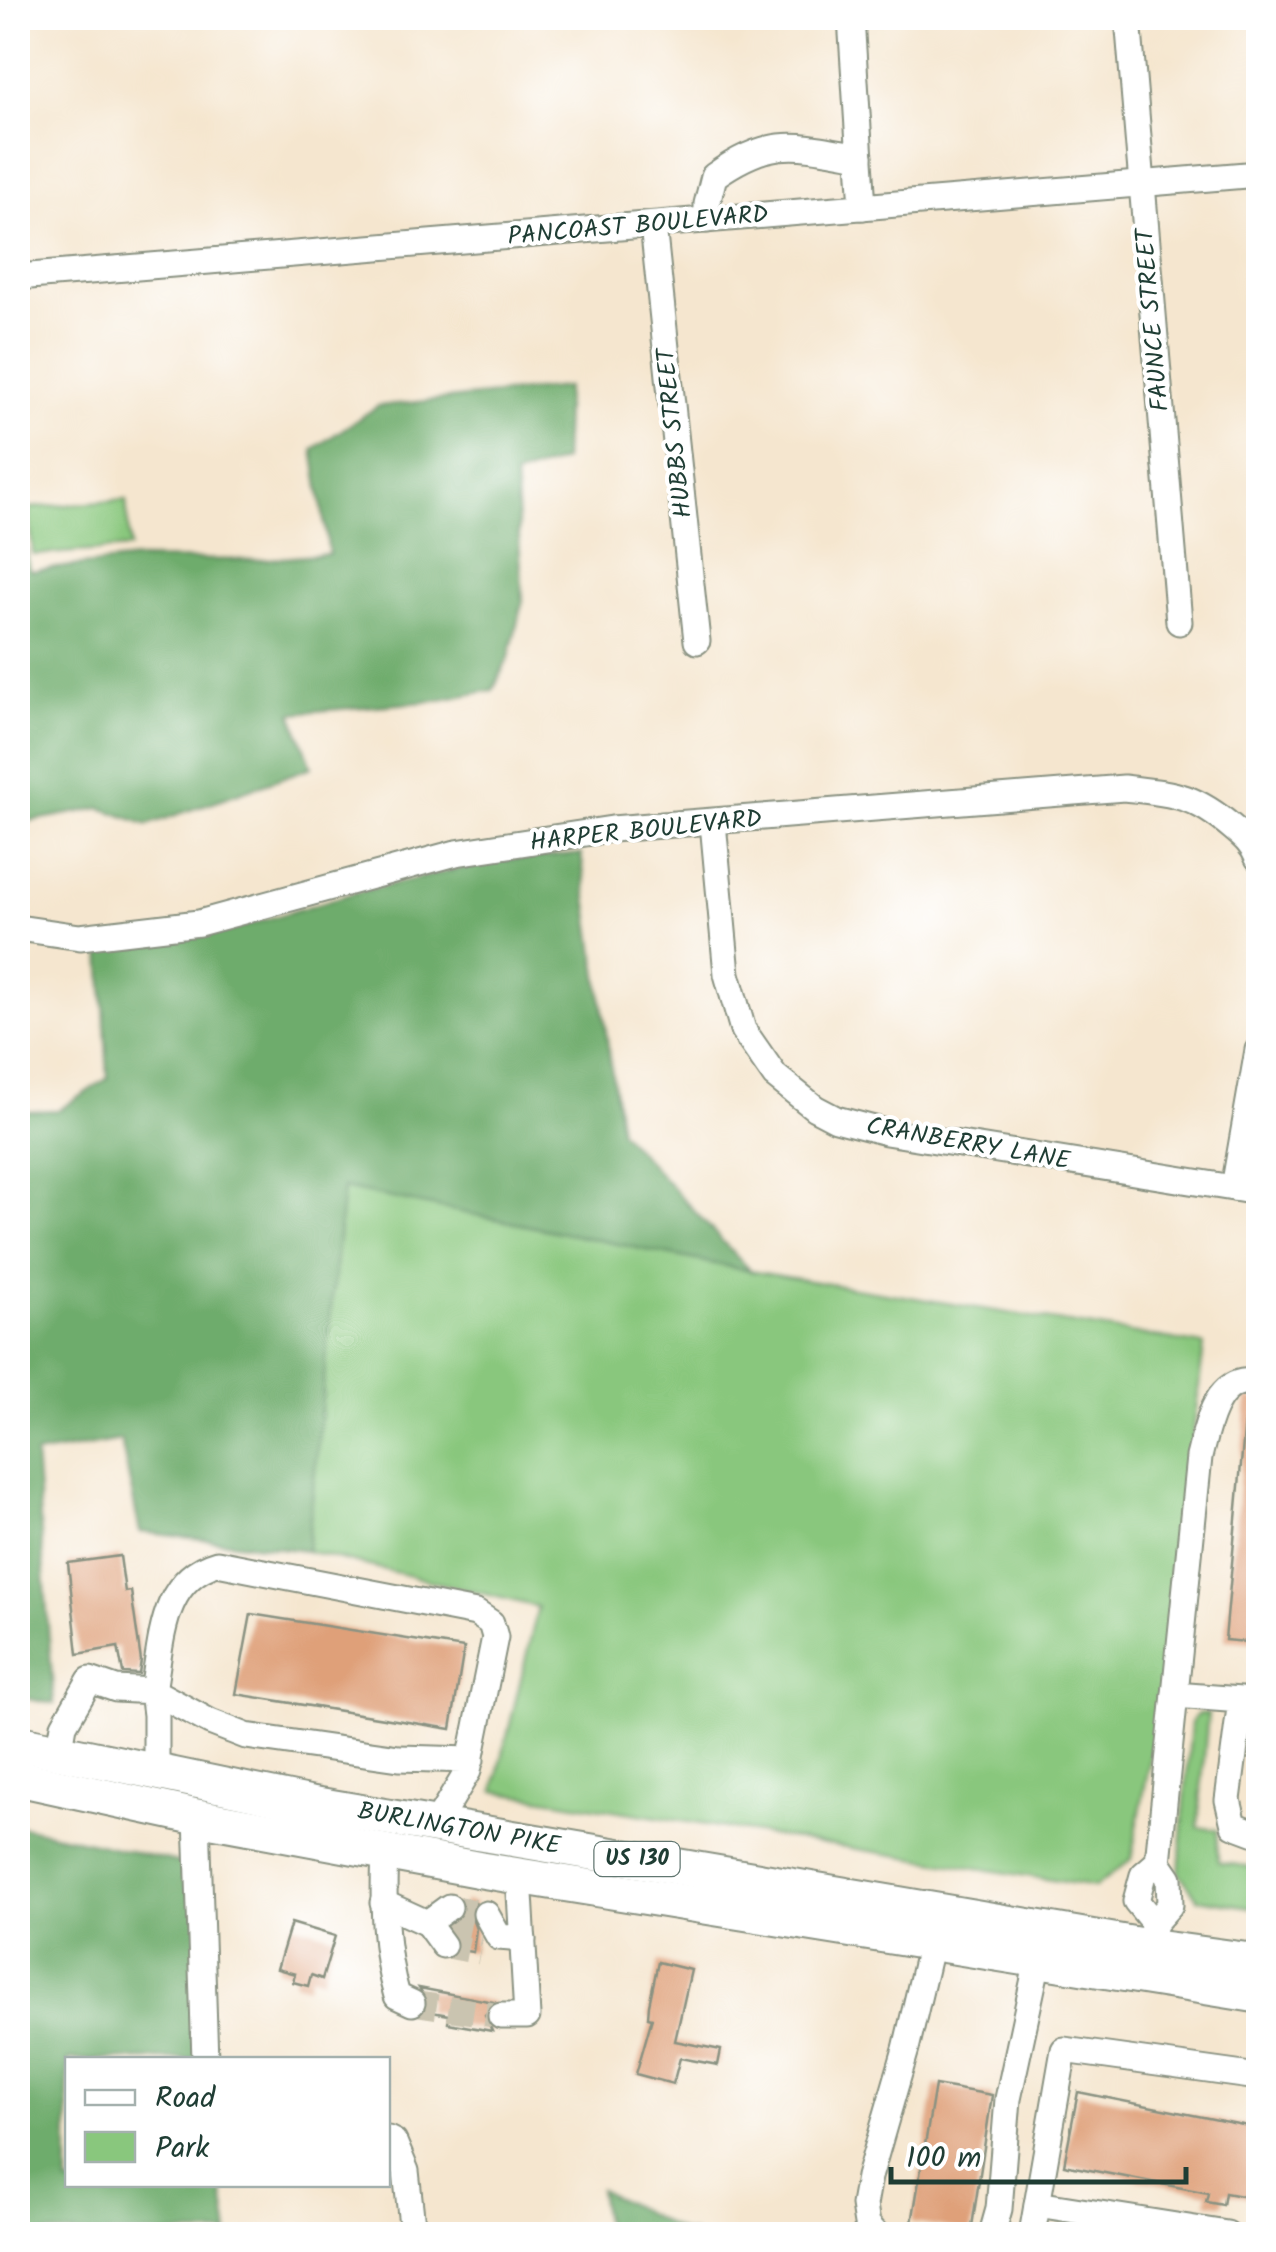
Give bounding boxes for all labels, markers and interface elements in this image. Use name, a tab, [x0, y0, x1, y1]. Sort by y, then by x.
street label: PANCOAST BOULEVARD	[506, 195, 770, 257]
street label: FAUNCE STREET	[1125, 224, 1181, 413]
street label: HUBBS STREET	[646, 343, 704, 520]
street label: HARPER BOULEVARD	[528, 799, 764, 863]
street label: CRANBERRY LANE	[863, 1106, 1074, 1182]
street label: BURLINGTON PIKE	[354, 1791, 565, 1867]
road number: US 130	[594, 1842, 680, 1876]
legend	[65, 2057, 390, 2187]
text: Road	[155, 2075, 216, 2123]
scale bar	[891, 2122, 1186, 2184]
text: Park	[155, 2125, 210, 2173]
text: 100 m	[906, 2135, 981, 2183]

